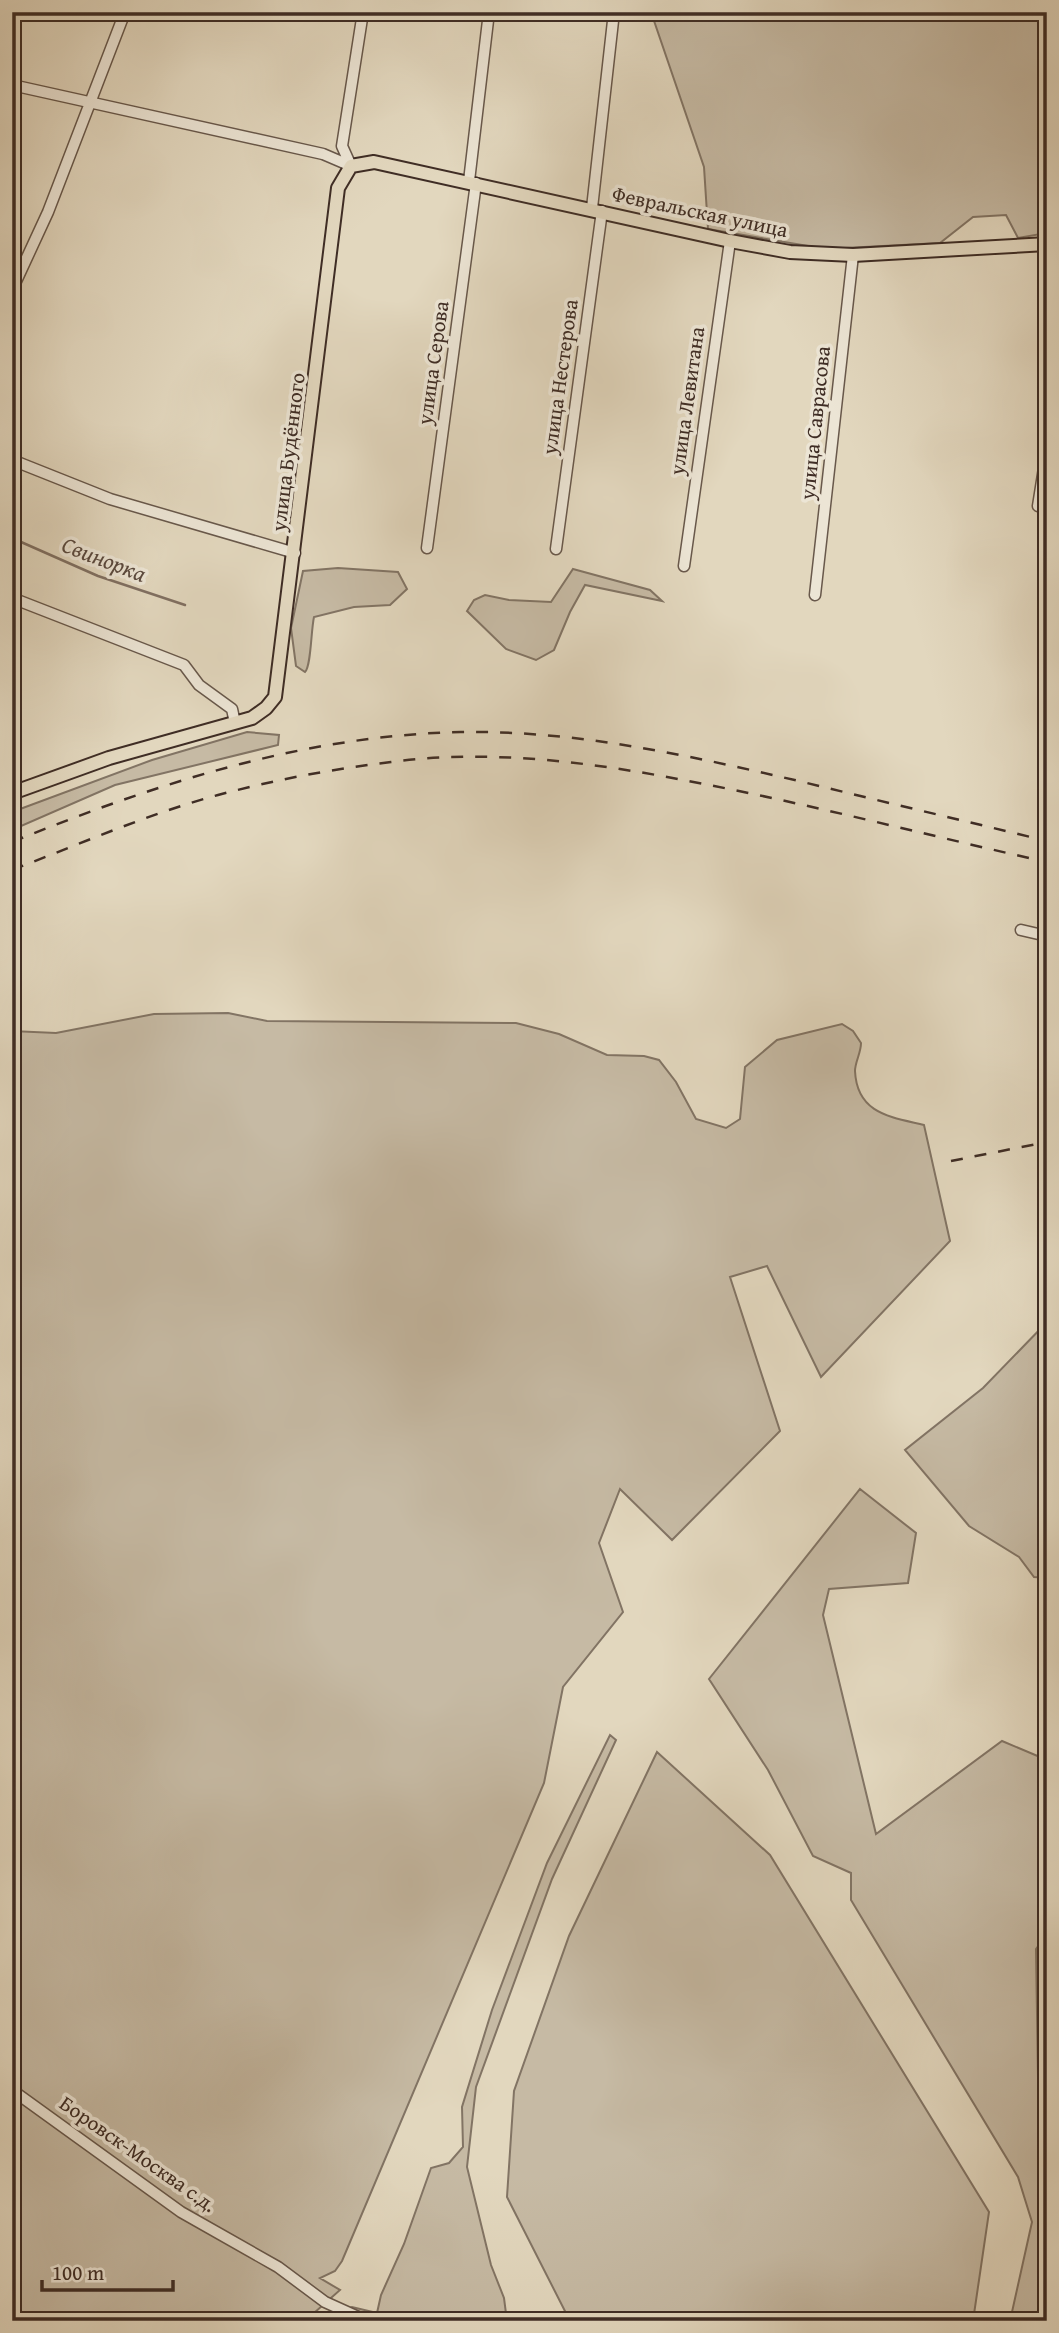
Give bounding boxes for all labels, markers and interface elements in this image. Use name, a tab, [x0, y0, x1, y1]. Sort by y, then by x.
street label: Февральская улица	[609, 178, 791, 245]
street label: улица Нестерова	[533, 297, 586, 458]
street label: улица Серова	[408, 299, 457, 428]
street label: улица Левитана	[661, 325, 712, 478]
street label: улица Саврасова	[791, 344, 838, 502]
street label: улица Будённого	[262, 371, 313, 534]
water label: Свинорка	[57, 527, 151, 590]
street label: Боровск-Москва с.д.	[53, 2088, 223, 2220]
scale bar	[42, 2249, 173, 2293]
text: 100 m	[52, 2257, 104, 2288]

